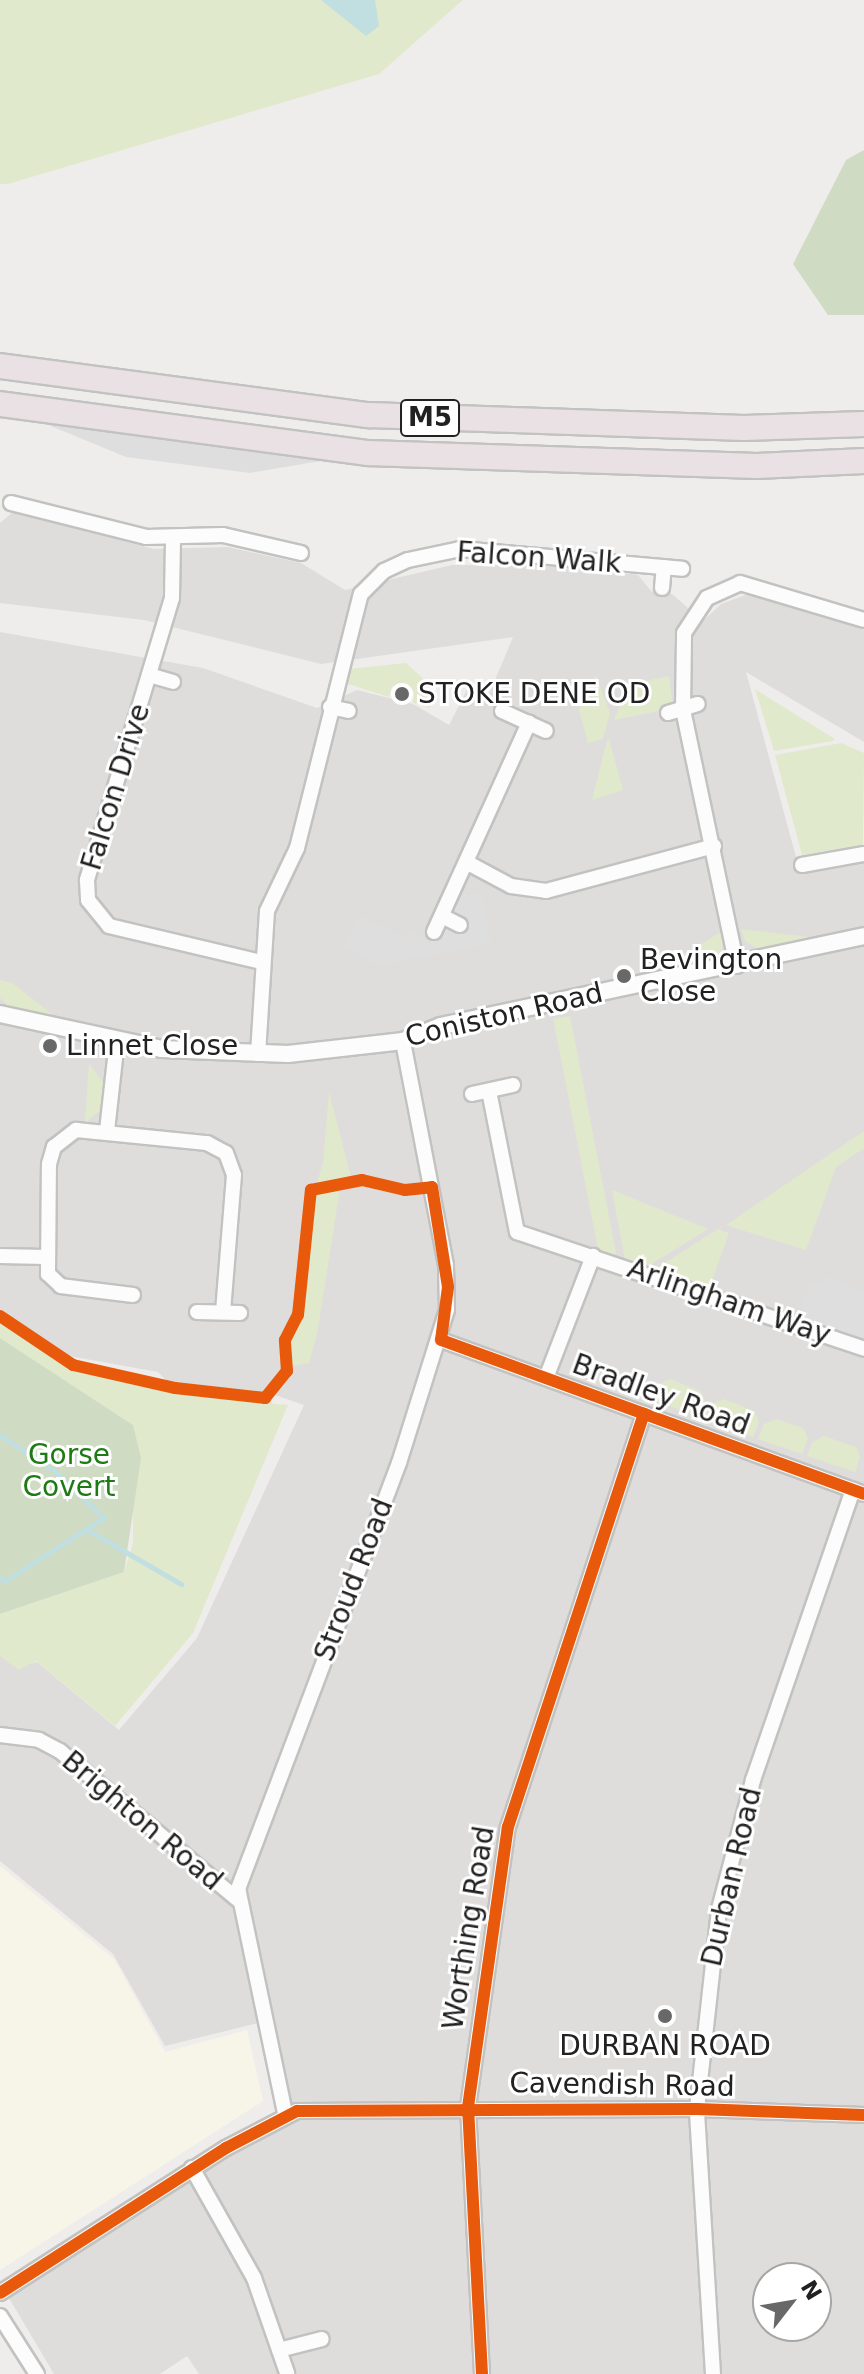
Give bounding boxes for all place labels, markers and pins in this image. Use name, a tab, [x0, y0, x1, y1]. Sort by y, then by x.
place label: STOKE DENE OD	[418, 677, 650, 711]
marker: STOKE DENE OD	[393, 685, 411, 703]
place label: Bevington Close	[640, 943, 782, 1009]
marker: Bevington Close	[615, 967, 633, 985]
place label: Linnet Close	[66, 1029, 238, 1063]
marker: Linnet Close	[41, 1037, 59, 1055]
marker: DURBAN ROAD	[656, 2007, 674, 2025]
place label: DURBAN ROAD	[559, 2029, 771, 2063]

